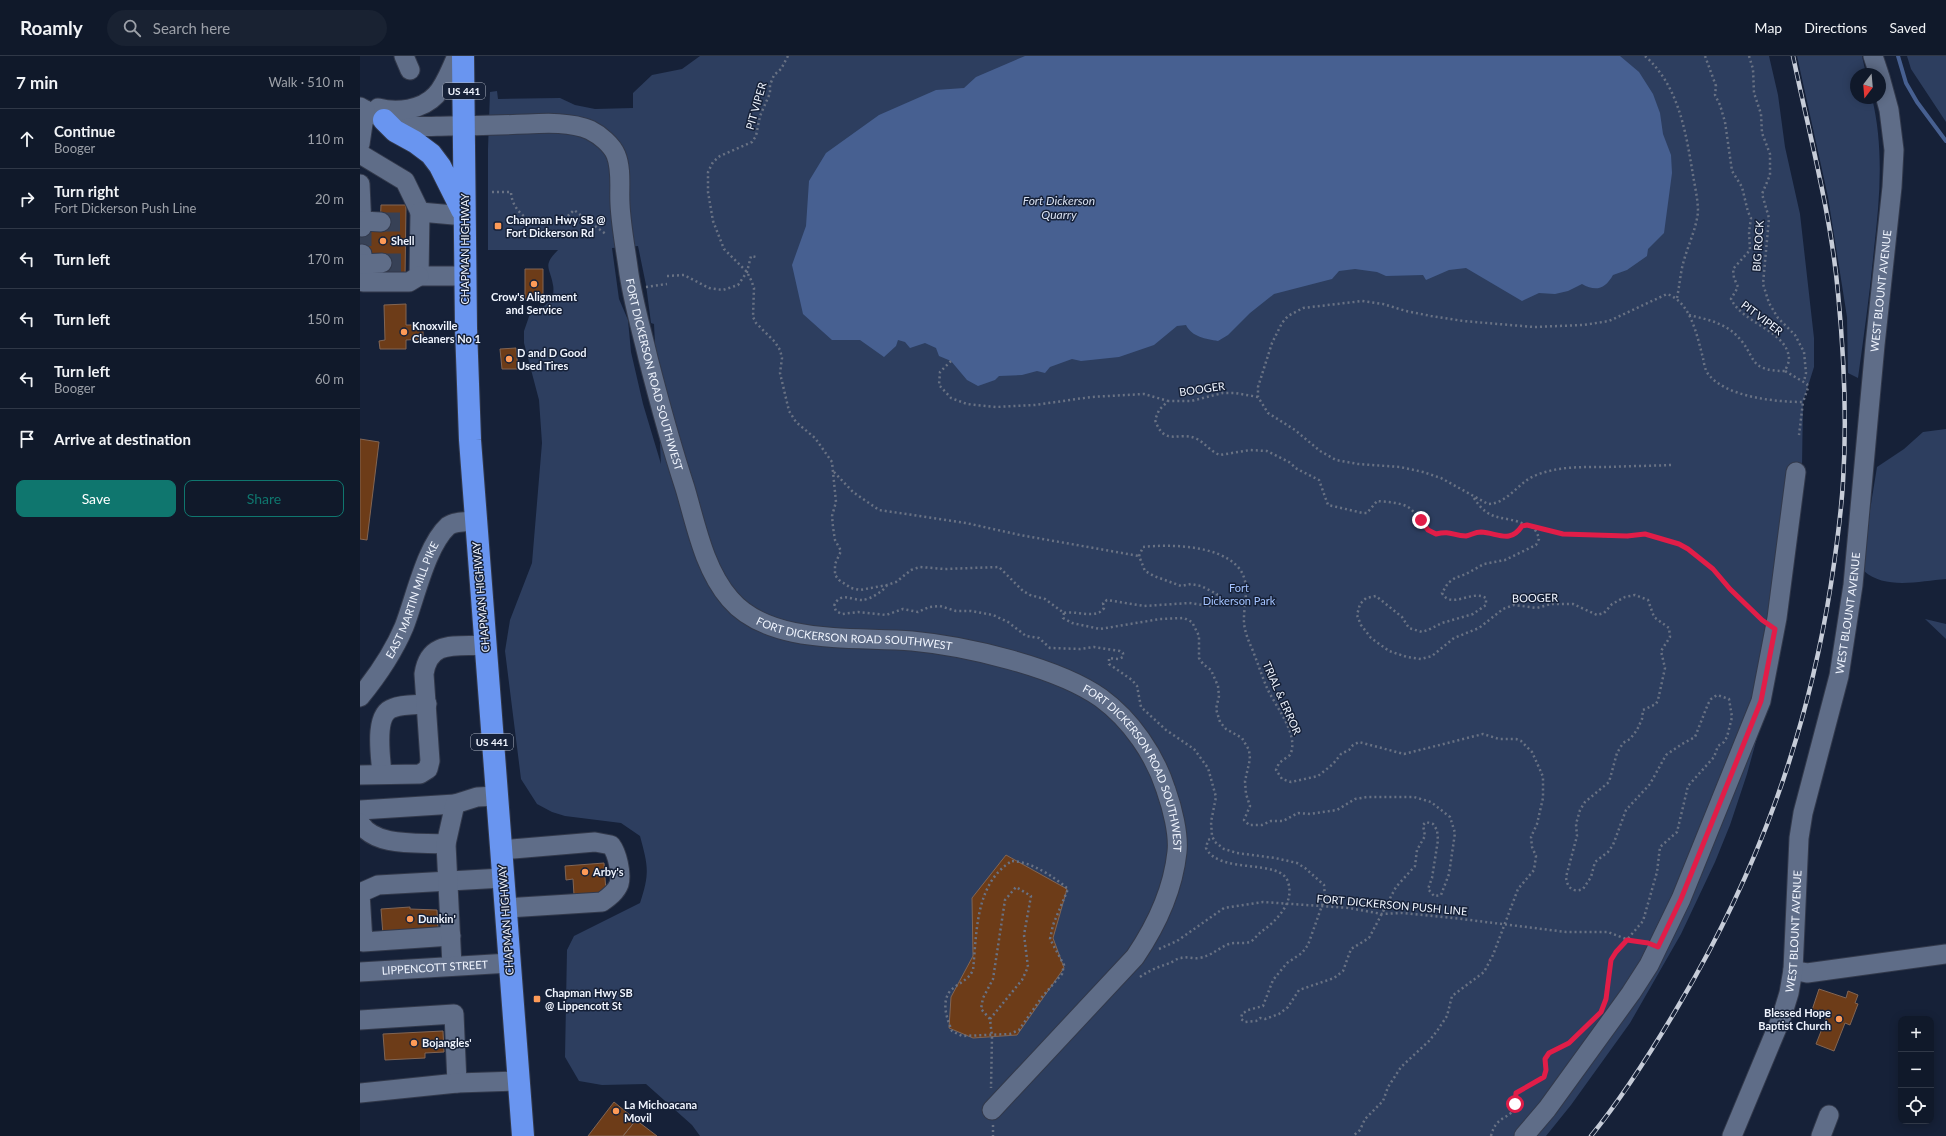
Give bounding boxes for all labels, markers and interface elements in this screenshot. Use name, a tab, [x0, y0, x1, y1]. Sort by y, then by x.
search box	[107, 10, 387, 46]
text: Roamly	[20, 16, 83, 39]
icon: search	[121, 17, 143, 39]
text: Search here	[153, 19, 230, 37]
text: Map	[1755, 19, 1782, 36]
text: Directions	[1804, 19, 1867, 36]
text: Saved	[1889, 19, 1926, 36]
north arrow	[1850, 68, 1886, 104]
text: 7 min	[16, 72, 58, 93]
text: Walk · 510 m	[268, 74, 344, 90]
street label: PIT VIPER	[743, 81, 769, 131]
road number: US 441	[443, 83, 485, 99]
text: Continue	[54, 122, 115, 140]
icon: ahead	[16, 128, 38, 150]
text: 110 m	[307, 131, 344, 147]
text: Booger	[54, 140, 95, 156]
text: Turn right	[54, 182, 119, 200]
icon: right	[16, 188, 38, 210]
text: 20 m	[315, 191, 344, 207]
street label: CHAPMAN HIGHWAY	[458, 193, 471, 305]
water label: Fort Dickerson Quarry	[1023, 193, 1095, 222]
text: Fort Dickerson Push Line	[54, 200, 196, 216]
place label: Chapman Hwy SB @ Fort Dickerson Rd	[506, 213, 606, 239]
street label: BIG ROCK	[1749, 219, 1766, 272]
marker: Chapman Hwy SB @ Fort Dickerson Rd	[493, 221, 503, 231]
street label: WEST BLOUNT AVENUE	[1867, 229, 1893, 352]
place label: Shell	[391, 234, 415, 247]
marker: Shell	[378, 236, 388, 246]
icon: left	[16, 248, 38, 270]
text: Turn left	[54, 250, 110, 268]
text: 170 m	[307, 251, 344, 267]
street label: FORT DICKERSON ROAD SOUTHWEST	[624, 277, 686, 473]
marker: Crow's Alignment and Service	[529, 279, 539, 289]
place label: Crow's Alignment and Service	[491, 290, 578, 316]
street label: PIT VIPER	[1739, 298, 1786, 337]
icon: left	[16, 308, 38, 330]
text: Turn left	[54, 310, 110, 328]
text: 150 m	[307, 311, 344, 327]
place label: Knoxville Cleaners No 1	[412, 319, 481, 345]
marker: Knoxville Cleaners No 1	[399, 327, 409, 337]
place label: D and D Good Used Tires	[517, 346, 587, 372]
marker: D and D Good Used Tires	[504, 354, 514, 364]
text: Turn left	[54, 362, 110, 380]
icon: left	[16, 368, 38, 390]
text: 60 m	[315, 371, 344, 387]
street label: BOOGER	[1178, 379, 1226, 398]
text: Booger	[54, 380, 95, 396]
icon: arrive	[16, 428, 38, 450]
text: Arrive at destination	[54, 430, 191, 448]
button: Save	[16, 480, 176, 517]
button: Share	[184, 480, 344, 517]
route end	[1412, 511, 1430, 529]
street label: EAST MARTIN MILL PIKE	[382, 539, 441, 660]
street label: CHAPMAN HIGHWAY	[469, 541, 492, 653]
street label: WEST BLOUNT AVENUE	[1832, 552, 1862, 675]
park label: Fort Dickerson Park	[1203, 581, 1276, 607]
street label: BOOGER	[1512, 591, 1558, 604]
street label: FORT DICKERSON ROAD SOUTHWEST	[754, 614, 954, 653]
street label: TRIAL & ERROR	[1261, 659, 1304, 736]
street label: FORT DICKERSON ROAD SOUTHWEST	[1081, 681, 1184, 853]
road number: US 441	[471, 734, 513, 750]
street label: CHAPMAN HIGHWAY	[495, 864, 516, 976]
place label: Arby's	[592, 865, 624, 878]
marker: Arby's	[580, 867, 590, 877]
street label: WEST BLOUNT AVENUE	[1782, 870, 1804, 993]
street label: FORT DICKERSON PUSH LINE	[1316, 891, 1468, 918]
place label: Dunkin'	[418, 912, 456, 925]
marker: Dunkin'	[405, 914, 415, 924]
street label: LIPPENCOTT STREET	[381, 957, 489, 977]
place label: Chapman Hwy SB @ Lippencott St	[545, 986, 633, 1012]
marker: Chapman Hwy SB @ Lippencott St	[532, 994, 542, 1004]
place label: Blessed Hope Baptist Church	[1758, 1006, 1831, 1032]
marker: Blessed Hope Baptist Church	[1834, 1014, 1844, 1024]
map controls	[1898, 1016, 1934, 1124]
button: +	[1898, 1016, 1934, 1052]
place label: Bojangles'	[422, 1036, 472, 1049]
marker: Bojangles'	[409, 1038, 419, 1048]
button: −	[1898, 1052, 1934, 1088]
button: locate	[1898, 1088, 1934, 1124]
route start	[1506, 1095, 1524, 1113]
place label: La Michoacana Movil	[624, 1098, 697, 1124]
marker: La Michoacana Movil	[611, 1106, 621, 1116]

